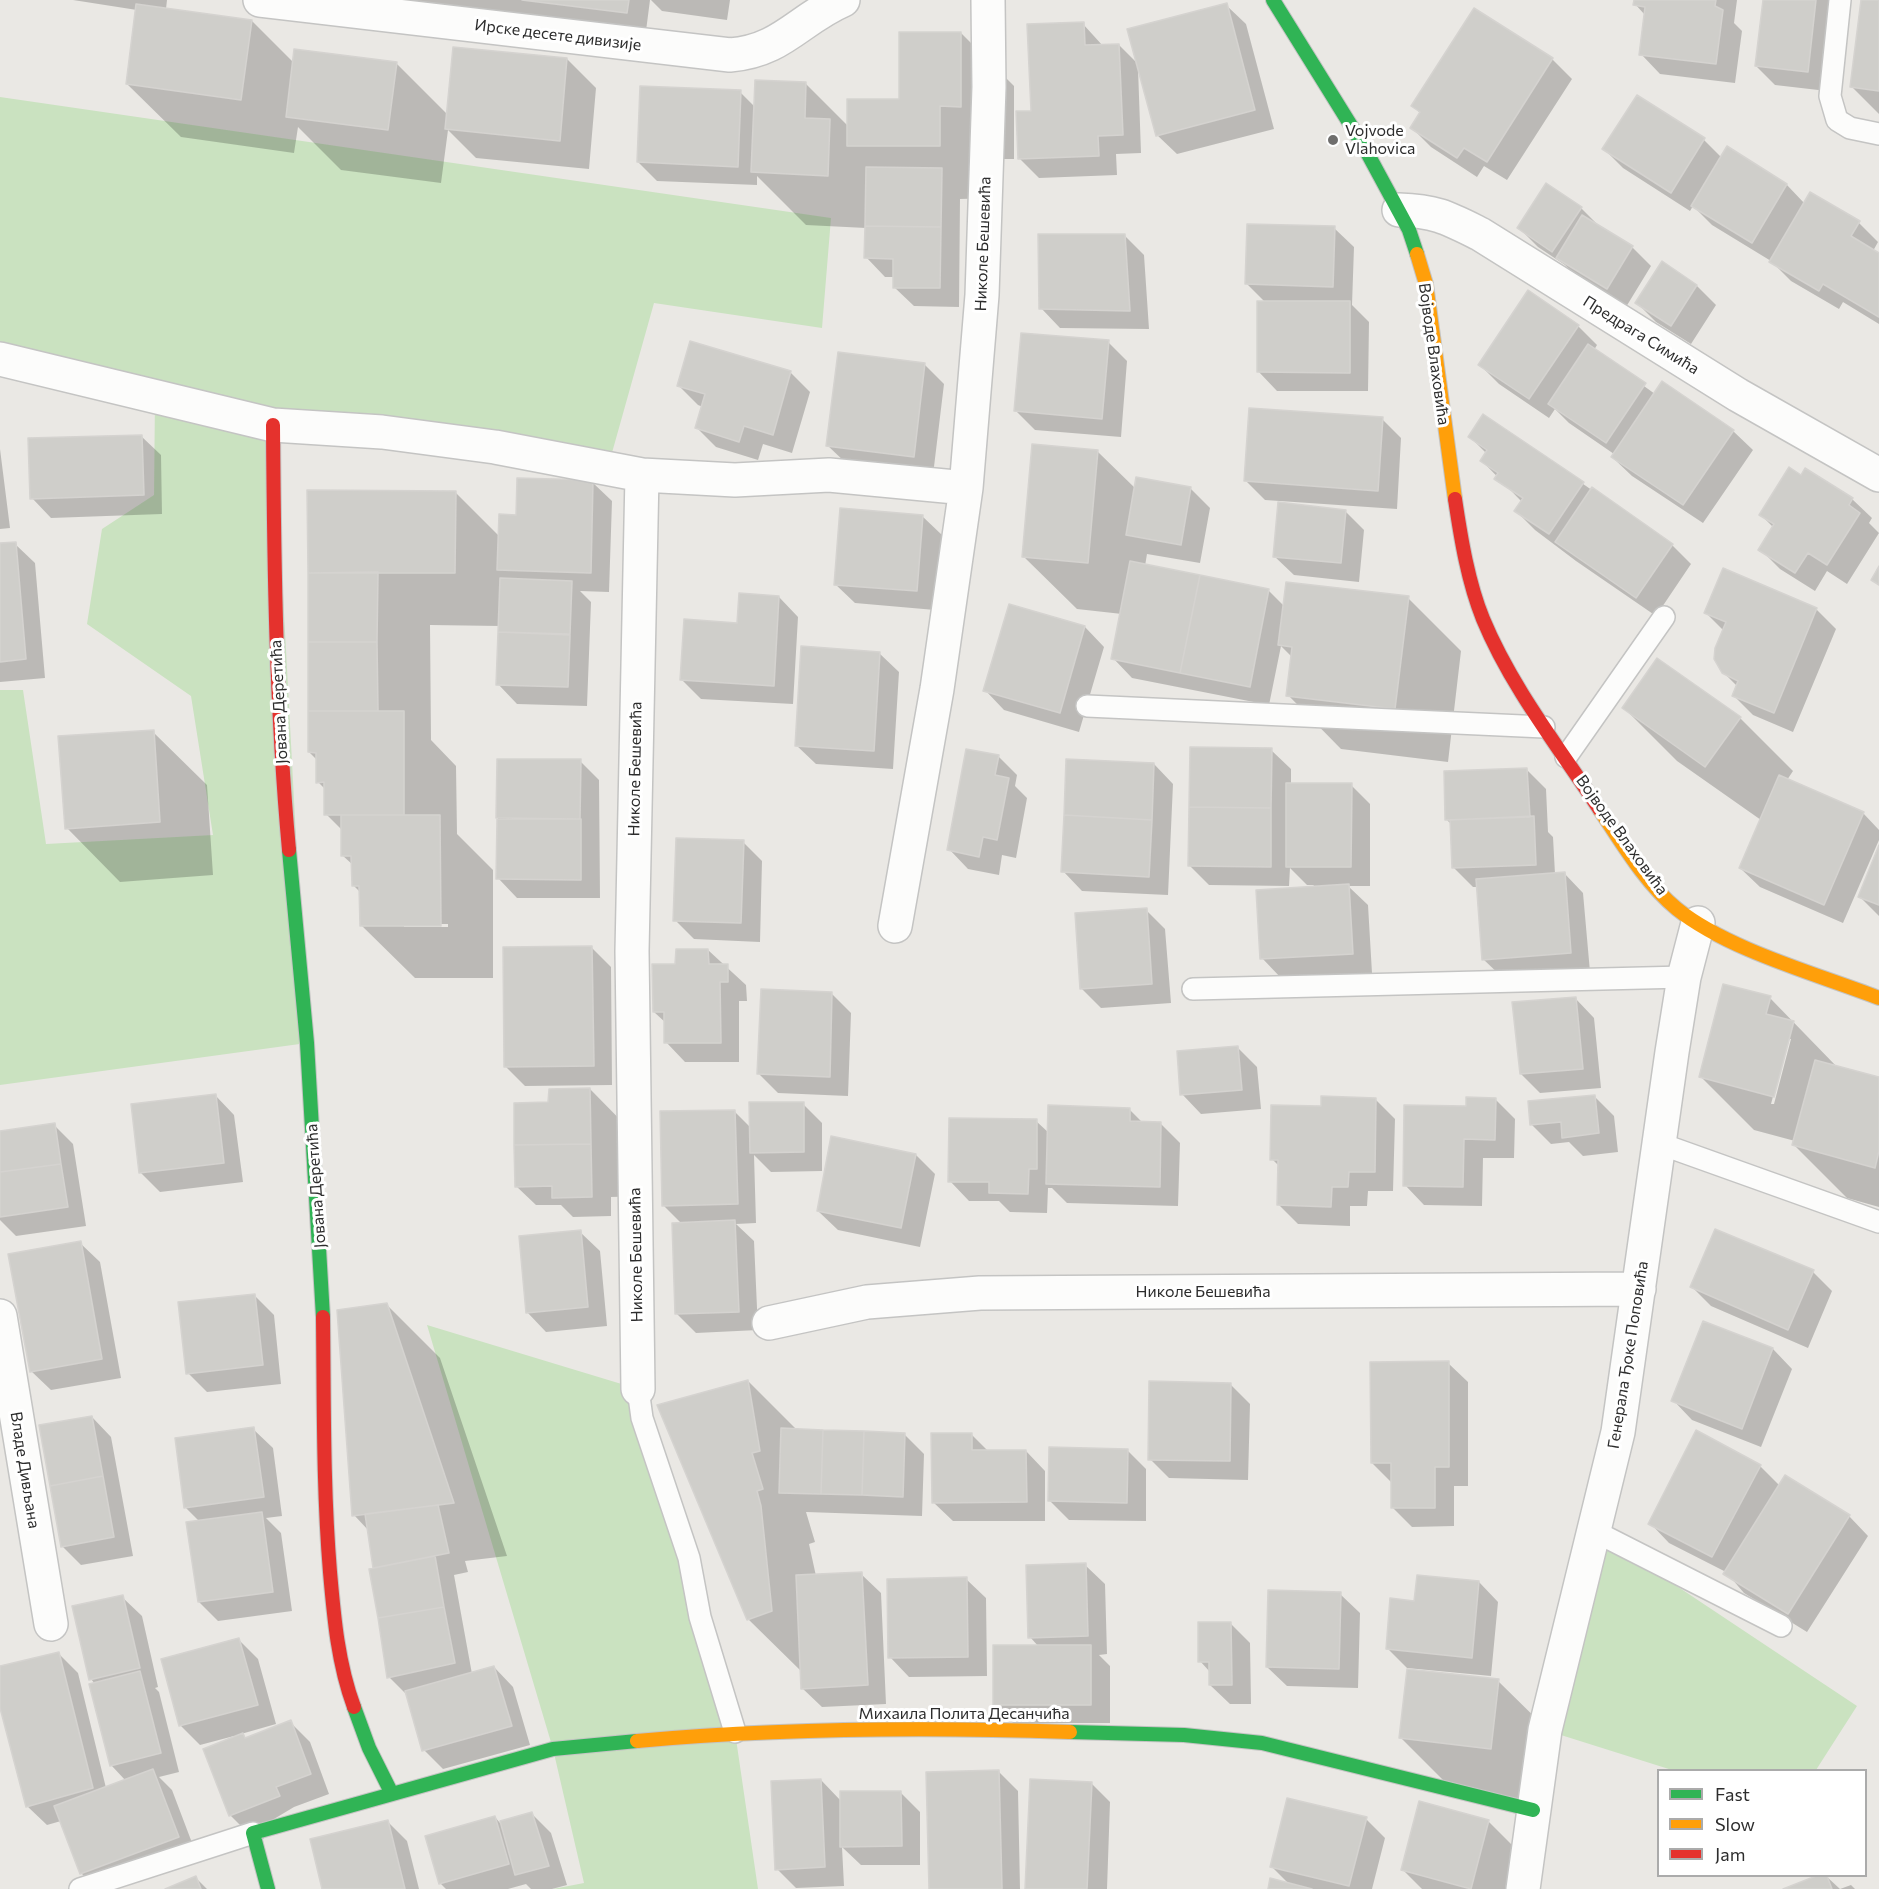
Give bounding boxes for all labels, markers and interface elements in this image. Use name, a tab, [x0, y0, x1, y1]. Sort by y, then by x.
street label: Ирске десете дивизије	[474, 15, 642, 55]
place label: Vojvode Vlahovica	[1345, 121, 1415, 159]
marker: Vojvode Vlahovica	[1326, 133, 1340, 147]
street label: Николе Бешевића	[971, 176, 995, 312]
street label: Војводе Влаховића	[1415, 282, 1453, 426]
street label: Предрага Симића	[1579, 292, 1703, 378]
street label: Јована Деретића	[266, 639, 292, 765]
street label: Николе Бешевића	[624, 701, 646, 837]
street label: Војводе Влаховића	[1572, 771, 1672, 899]
street label: Јована Деретића	[302, 1123, 330, 1249]
street label: Николе Бешевића	[625, 1187, 647, 1323]
street label: Генерала Ђоке Поповића	[1604, 1260, 1652, 1450]
street label: Николе Бешевића	[1136, 1282, 1270, 1302]
street label: Владе Дивљана	[6, 1410, 44, 1530]
street label: Михаила Полита Десанчића	[858, 1704, 1070, 1724]
legend	[1657, 1769, 1867, 1877]
text: Fast	[1715, 1783, 1750, 1805]
text: Slow	[1715, 1813, 1755, 1835]
text: Jam	[1715, 1843, 1745, 1865]

